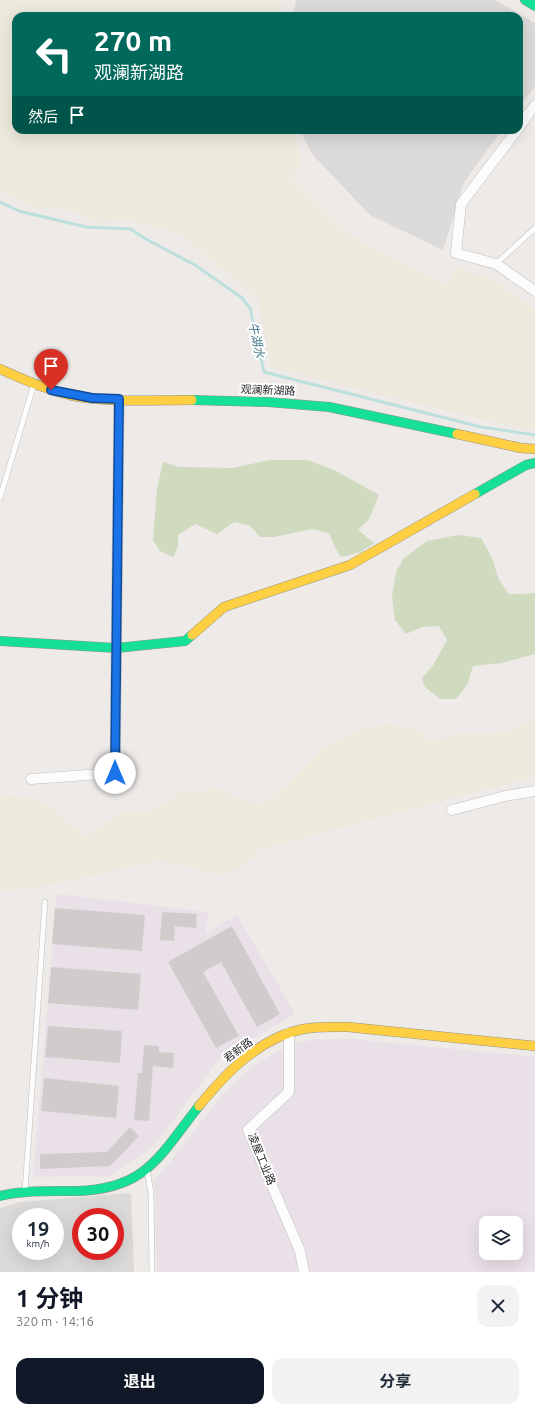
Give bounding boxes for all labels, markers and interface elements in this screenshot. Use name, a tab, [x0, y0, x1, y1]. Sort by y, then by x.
text: 270 m	[94, 25, 172, 56]
icon: left	[28, 28, 80, 80]
text: 观澜新湖路	[94, 62, 184, 82]
icon: arrive	[66, 104, 88, 126]
text: 然后	[28, 108, 58, 125]
water label: 牛湖水	[247, 321, 267, 360]
pin	[34, 349, 68, 390]
icon: arrive	[40, 355, 62, 377]
street label: 观澜新湖路	[240, 383, 296, 397]
position arrow	[94, 752, 136, 794]
street label: 君新路	[221, 1035, 255, 1065]
street label: 凌屋工业路	[246, 1131, 278, 1187]
speed limit sign: 30	[72, 1208, 124, 1260]
map controls	[479, 1216, 523, 1260]
button: layers	[479, 1216, 523, 1260]
text: 19	[27, 1217, 49, 1240]
text: km/h	[26, 1238, 50, 1249]
text: 1 分钟	[16, 1285, 83, 1312]
button: close	[477, 1285, 519, 1327]
text: 320 m · 14:16	[16, 1314, 94, 1328]
button: 退出	[16, 1358, 264, 1404]
button: 分享	[272, 1358, 519, 1404]

